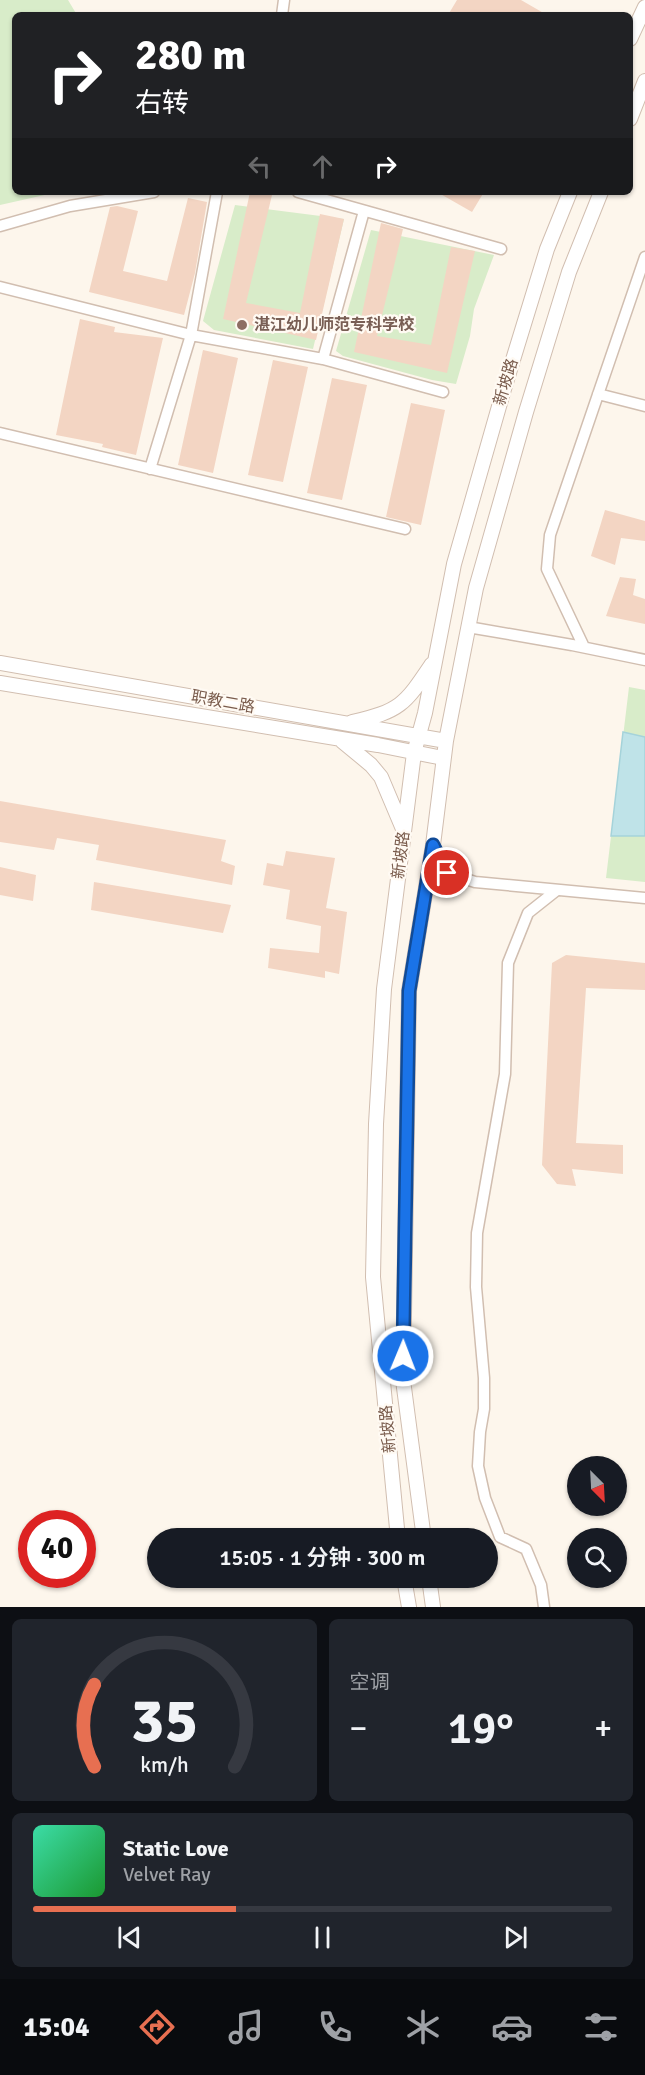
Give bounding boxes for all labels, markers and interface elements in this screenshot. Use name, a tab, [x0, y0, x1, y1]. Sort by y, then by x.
text: 280 m	[135, 30, 246, 81]
icon: right	[36, 36, 114, 114]
text: 右转	[135, 87, 189, 120]
icon: left	[243, 150, 276, 183]
icon: ahead	[306, 150, 339, 183]
icon: right	[369, 150, 402, 183]
place label: 湛江幼儿师范专科学校	[254, 315, 415, 335]
marker: 湛江幼儿师范专科学校	[235, 318, 249, 332]
street label: 新坡路	[489, 356, 523, 408]
street label: 职教二路	[190, 687, 256, 717]
street label: 新坡路	[388, 830, 414, 880]
pin	[421, 847, 472, 898]
icon: arrive	[430, 856, 463, 889]
position arrow	[371, 1324, 435, 1388]
street label: 新坡路	[376, 1404, 400, 1454]
north arrow	[567, 1456, 627, 1516]
map controls	[567, 1456, 627, 1588]
speed limit sign: 40	[18, 1510, 96, 1588]
button: search	[567, 1528, 627, 1588]
text: 15:05 · 1 分钟 · 300 m	[220, 1544, 425, 1571]
text: 空调	[350, 1670, 390, 1695]
text: 35	[131, 1682, 198, 1759]
text: 19°	[448, 1701, 514, 1756]
text: −	[350, 1708, 367, 1749]
text: +	[594, 1708, 612, 1749]
text: km/h	[140, 1752, 189, 1778]
text: Static Love	[123, 1835, 229, 1862]
text: Velvet Ray	[123, 1862, 211, 1887]
icon: previous	[113, 1921, 146, 1954]
icon: pause	[306, 1921, 339, 1954]
icon: next	[499, 1921, 532, 1954]
icon: directions	[136, 2006, 178, 2048]
icon: music	[225, 2006, 267, 2048]
icon: phone	[314, 2006, 356, 2048]
icon: climate	[402, 2006, 444, 2048]
icon: car	[491, 2006, 533, 2048]
icon: filters	[580, 2006, 622, 2048]
text: 15:04	[23, 2011, 90, 2044]

